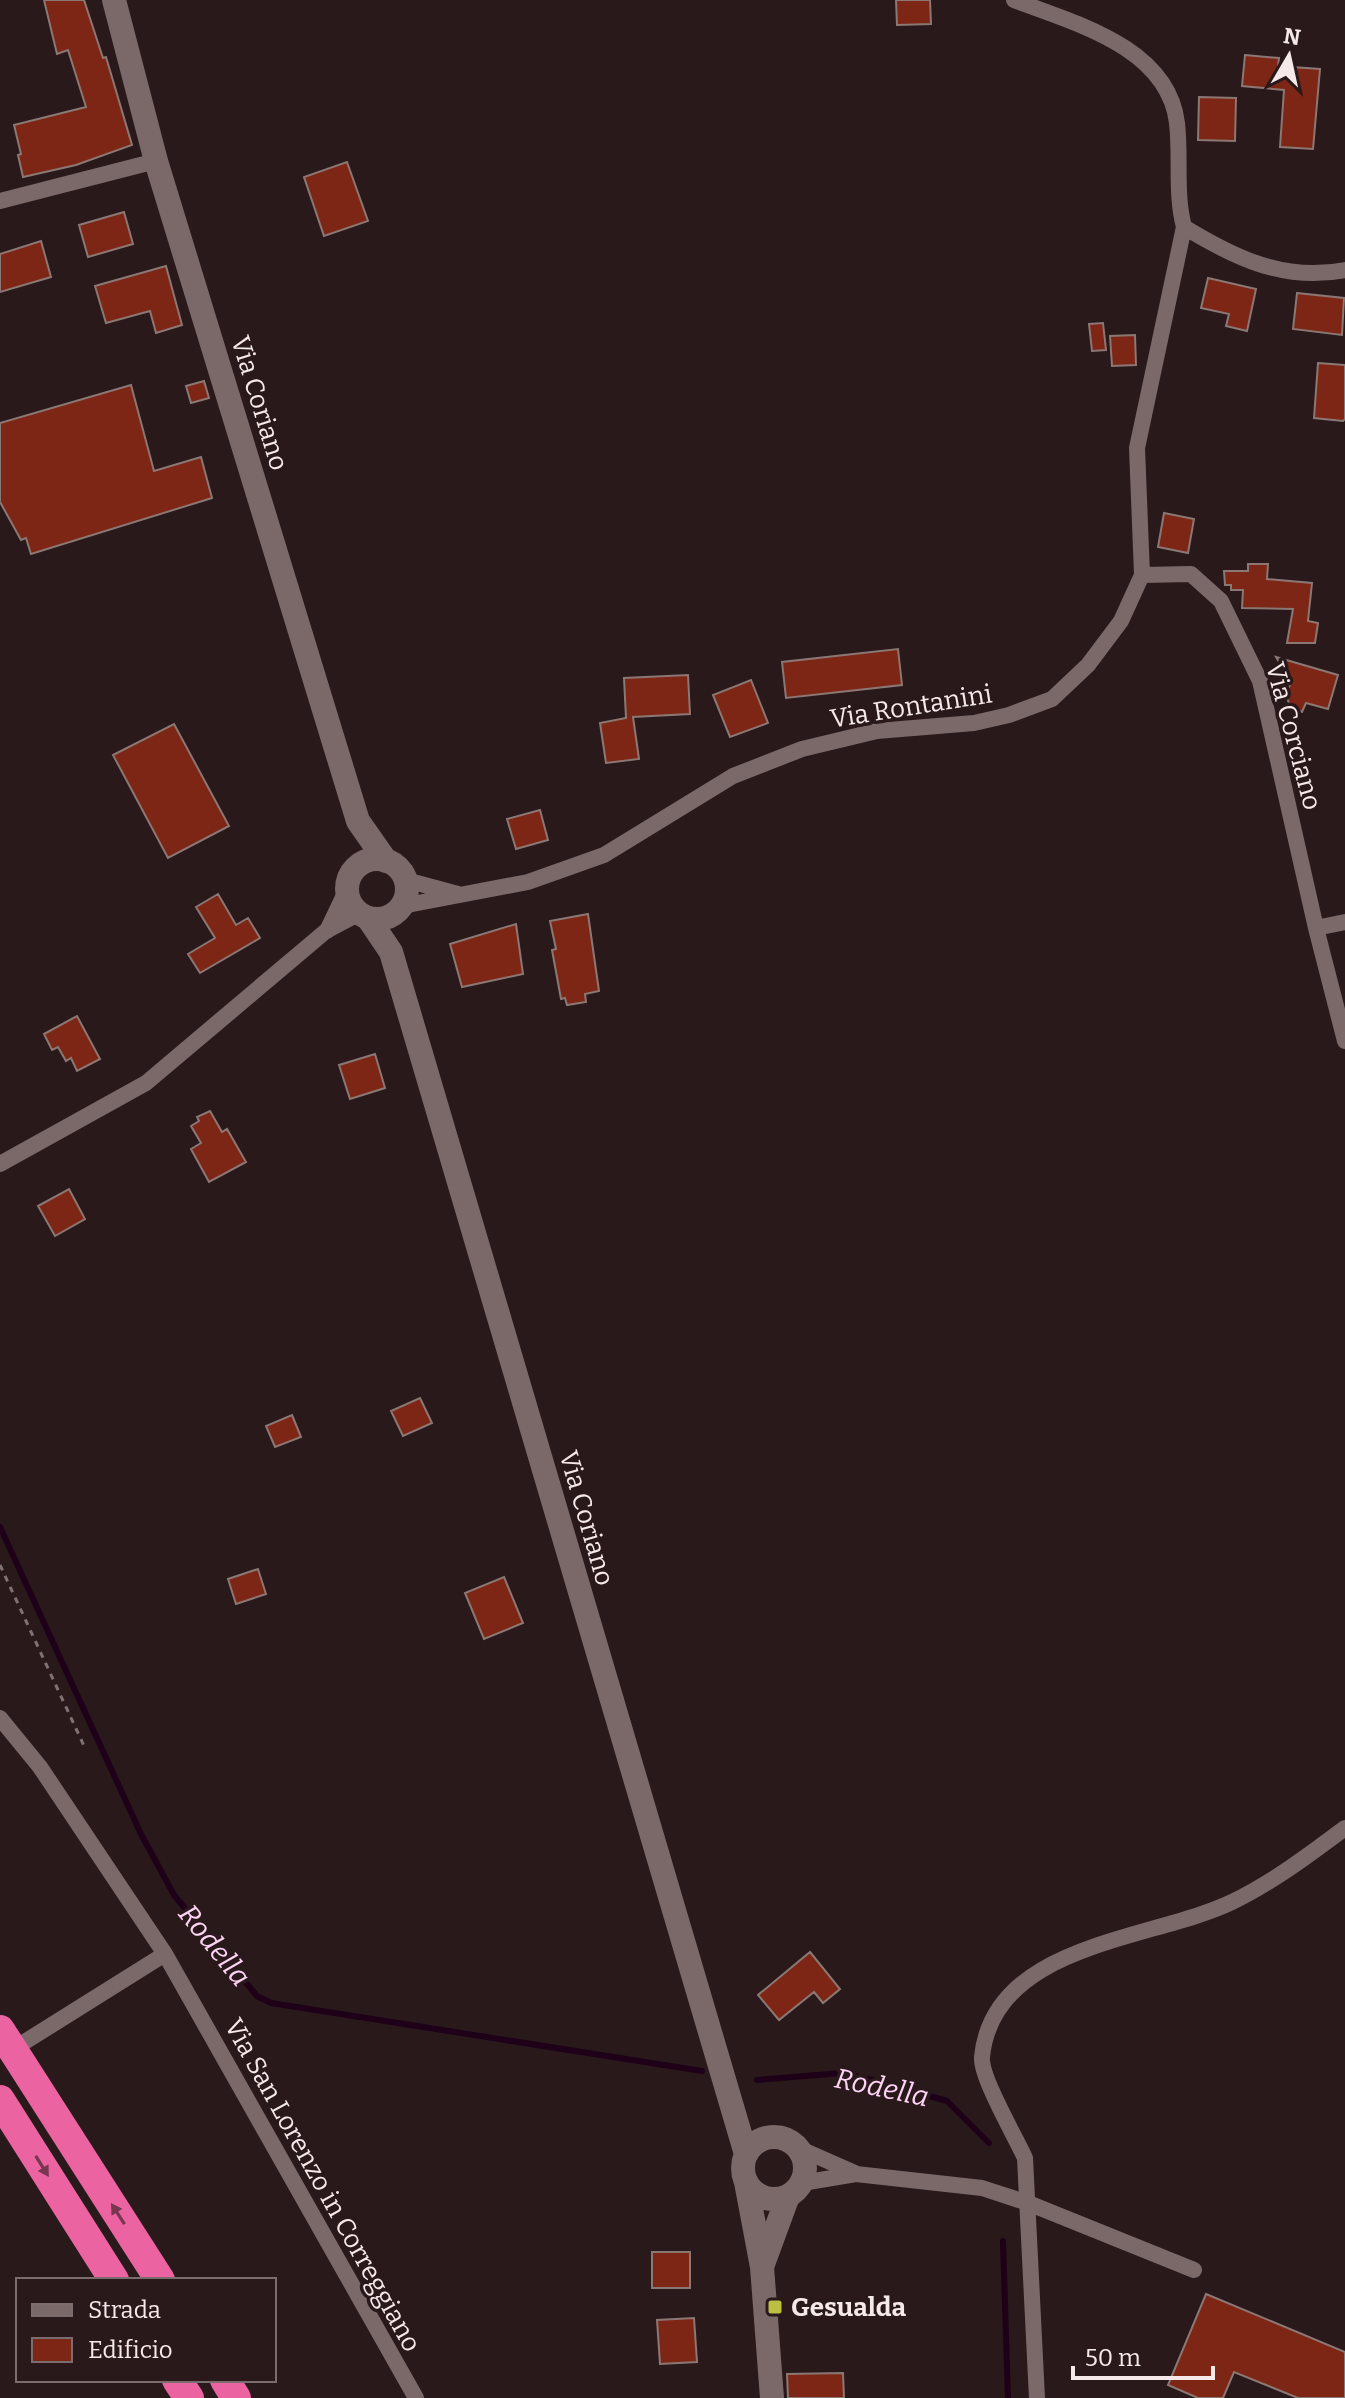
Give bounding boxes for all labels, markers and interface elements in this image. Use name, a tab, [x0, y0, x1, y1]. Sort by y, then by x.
north arrow	[1249, 16, 1329, 96]
text: N	[1282, 22, 1303, 51]
street label: Via Coriano	[224, 332, 295, 474]
street label: Via Corciano	[1259, 659, 1328, 813]
street label: Via Rontanini	[828, 678, 994, 735]
street label: Via Coriano	[552, 1447, 621, 1589]
water label: Rodella	[172, 1898, 257, 1993]
street label: Via San Lorenzo in Correggiano	[218, 2013, 427, 2357]
water label: Rodella	[832, 2061, 932, 2114]
one-way arrow	[34, 2155, 48, 2177]
one-way arrow	[111, 2204, 126, 2225]
legend	[16, 2278, 276, 2382]
place label: Gesualda	[791, 2292, 906, 2323]
text: Strada	[88, 2296, 161, 2324]
marker: Gesualda	[766, 2298, 784, 2316]
scale bar	[1073, 2330, 1213, 2380]
text: Edificio	[88, 2336, 173, 2364]
text: 50 m	[1085, 2344, 1141, 2372]

